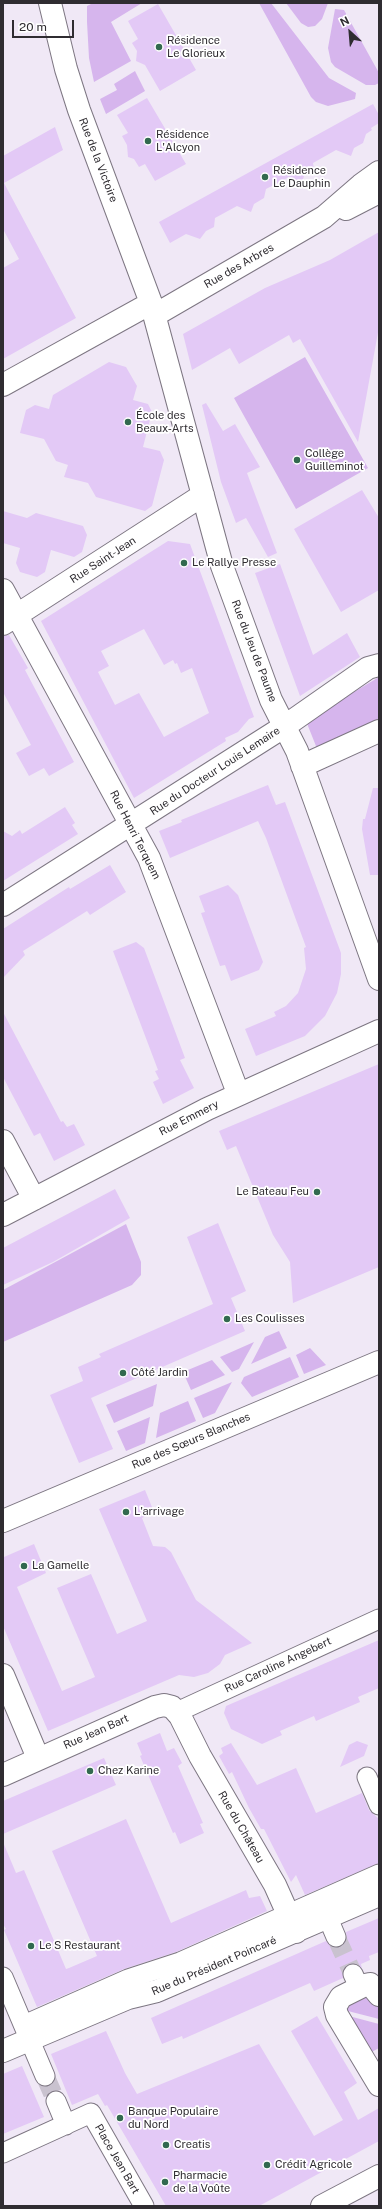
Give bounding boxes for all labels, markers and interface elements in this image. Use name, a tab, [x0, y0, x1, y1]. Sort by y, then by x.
scale bar	[14, 12, 76, 38]
north arrow	[330, 12, 370, 52]
text: N	[338, 14, 351, 28]
text: 20 m	[19, 20, 47, 34]
place label: Résidence Le Glorieux	[167, 34, 225, 60]
marker: Résidence Le Glorieux	[154, 42, 164, 52]
street label: Rue de la Victoire	[76, 116, 120, 204]
place label: Résidence L'Alcyon	[156, 128, 209, 154]
marker: Résidence L'Alcyon	[143, 136, 153, 146]
place label: Résidence Le Dauphin	[273, 164, 330, 190]
marker: Résidence Le Dauphin	[260, 172, 270, 182]
street label: Rue des Arbres	[202, 241, 276, 291]
place label: École des Beaux-Arts	[136, 409, 193, 435]
marker: École des Beaux-Arts	[123, 417, 133, 427]
place label: Collège Guilleminot	[305, 447, 364, 473]
marker: Collège Guilleminot	[292, 455, 302, 465]
street label: Rue Saint-Jean	[68, 534, 138, 586]
place label: Le Rallye Presse	[192, 556, 276, 570]
marker: Le Rallye Presse	[179, 558, 189, 568]
street label: Rue du Jeu de Paume	[228, 598, 280, 704]
street label: Rue du Docteur Louis Lemaire	[147, 724, 283, 818]
street label: Rue Henri Terquem	[107, 788, 163, 882]
street label: Rue Emmery	[157, 1097, 221, 1139]
place label: Le Bateau Feu	[236, 1185, 309, 1199]
marker: Le Bateau Feu	[312, 1187, 322, 1197]
place label: Les Coulisses	[235, 1312, 305, 1326]
marker: Les Coulisses	[222, 1314, 232, 1324]
place label: Côté Jardin	[131, 1366, 188, 1380]
marker: Côté Jardin	[118, 1368, 128, 1378]
street label: Rue des Sœurs Blanches	[130, 1410, 252, 1472]
place label: L'arrivage	[134, 1505, 184, 1519]
marker: L'arrivage	[121, 1507, 131, 1517]
place label: La Gamelle	[32, 1559, 89, 1573]
marker: La Gamelle	[19, 1561, 29, 1571]
street label: Rue Caroline Angebert	[223, 1634, 333, 1696]
street label: Rue Jean Bart	[61, 1712, 131, 1752]
place label: Chez Karine	[98, 1764, 159, 1778]
marker: Chez Karine	[85, 1766, 95, 1776]
street label: Rue du Château	[215, 1789, 267, 1865]
street label: Rue du Président Poincaré	[150, 1934, 278, 1998]
place label: Le S Restaurant	[39, 1939, 120, 1953]
marker: Le S Restaurant	[26, 1941, 36, 1951]
place label: Banque Populaire du Nord	[128, 2105, 218, 2131]
marker: Banque Populaire du Nord	[115, 2113, 125, 2123]
street label: Place Jean Bart	[92, 2122, 142, 2196]
place label: Creatis	[174, 2138, 210, 2152]
marker: Creatis	[161, 2140, 171, 2150]
place label: Crédit Agricole	[275, 2158, 352, 2172]
marker: Crédit Agricole	[262, 2160, 272, 2170]
place label: Pharmacie de la Voûte	[173, 2169, 230, 2195]
marker: Pharmacie de la Voûte	[160, 2177, 170, 2187]

